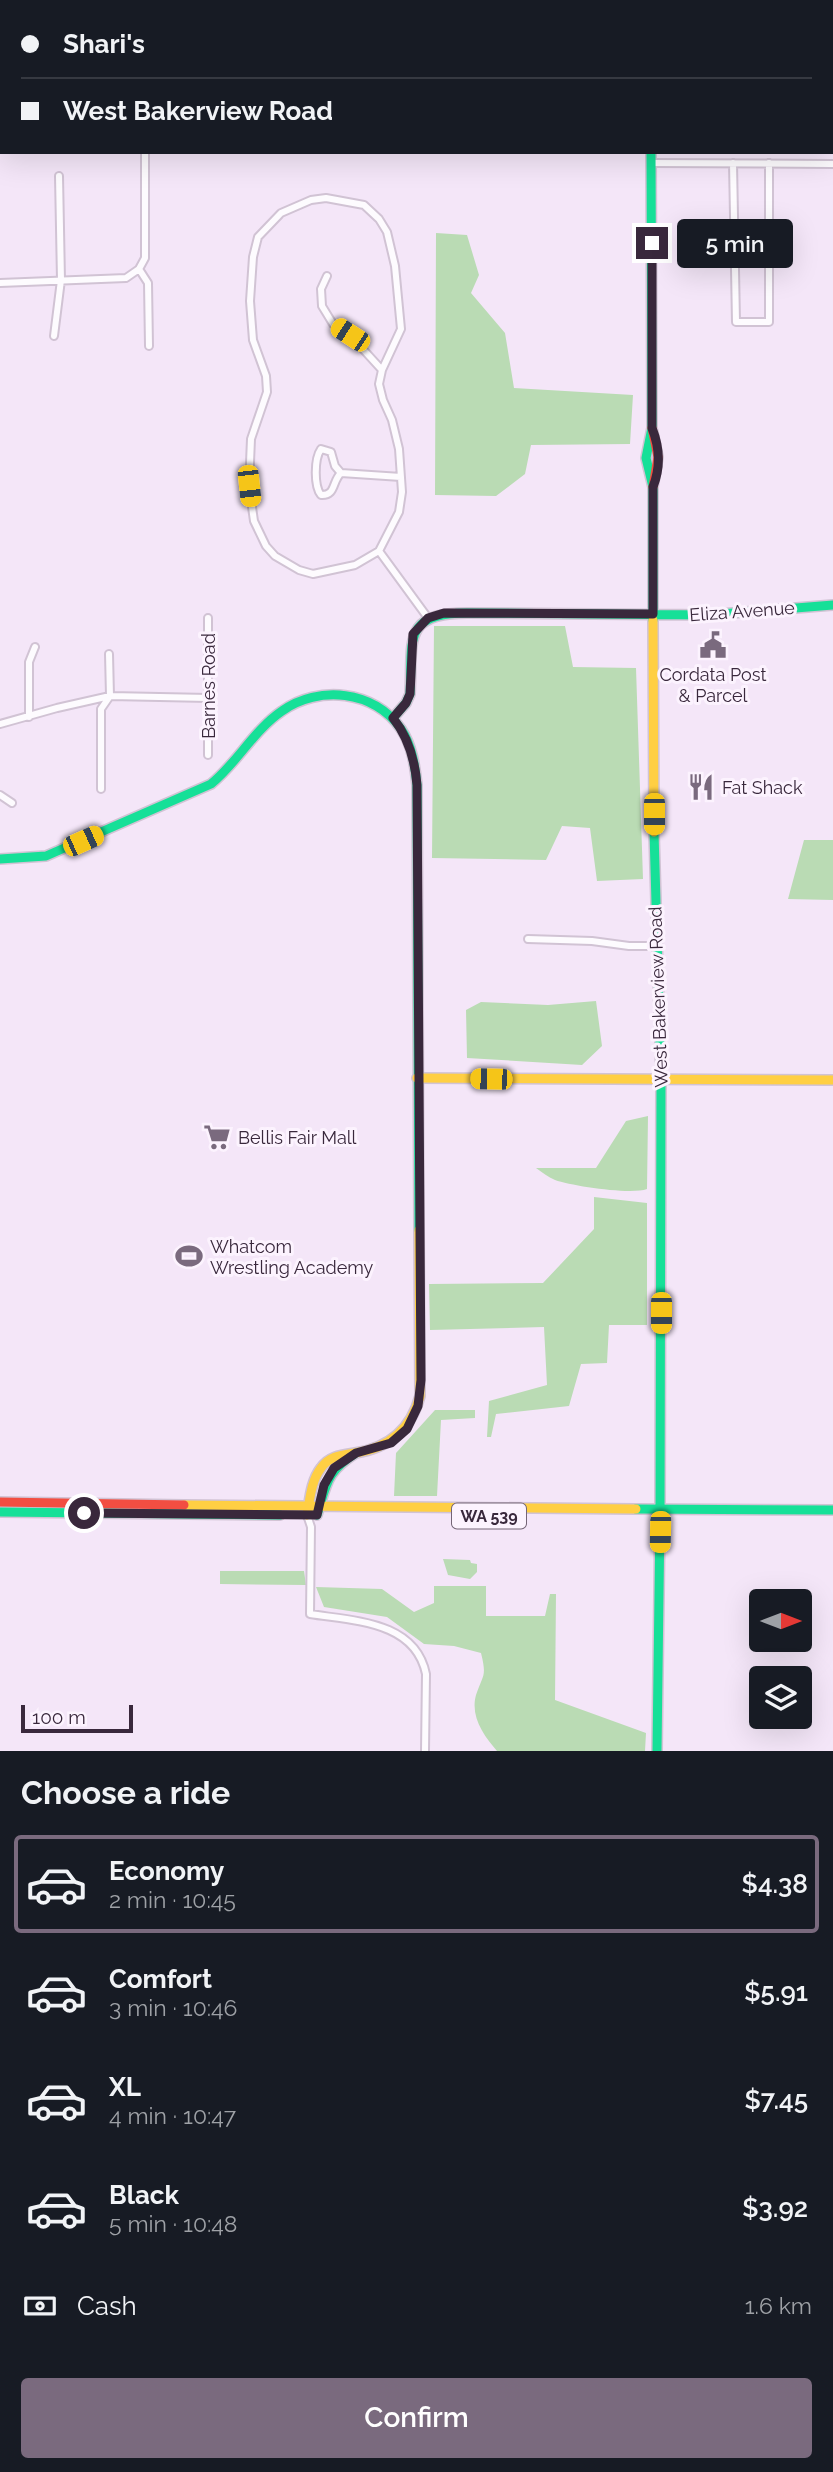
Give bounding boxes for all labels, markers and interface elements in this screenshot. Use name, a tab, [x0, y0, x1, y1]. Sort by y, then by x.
text: Shari's	[63, 29, 145, 59]
text: West Bakerview Road	[63, 96, 333, 126]
callout: 5 min	[676, 218, 792, 268]
route end	[636, 227, 668, 259]
text: 5 min	[706, 230, 764, 257]
car	[327, 315, 374, 355]
car	[237, 464, 262, 508]
street label: Eliza Avenue	[689, 597, 796, 625]
public building icon: Cordata Post & Parcel	[698, 630, 728, 660]
street label: Barnes Road	[198, 633, 219, 739]
place label: Cordata Post & Parcel	[660, 664, 766, 706]
restaurant icon: Fat Shack	[686, 772, 716, 802]
place label: Fat Shack	[722, 777, 803, 798]
car	[644, 793, 665, 835]
car	[60, 823, 107, 859]
street label: West Bakerview Road	[644, 906, 672, 1088]
car	[470, 1068, 513, 1090]
supermarket icon: Bellis Fair Mall	[202, 1122, 232, 1152]
place label: Bellis Fair Mall	[238, 1127, 357, 1148]
place label: Whatcom Wrestling Academy	[210, 1236, 374, 1278]
sports icon: Whatcom Wrestling Academy	[174, 1241, 204, 1271]
car	[651, 1292, 672, 1334]
route start	[68, 1497, 100, 1529]
road number: WA 539	[452, 1504, 526, 1528]
car	[650, 1511, 671, 1553]
north arrow	[749, 1589, 812, 1652]
map controls	[749, 1589, 812, 1729]
button: layers	[749, 1666, 812, 1729]
scale bar	[21, 1702, 133, 1734]
text: 100 m	[32, 1706, 86, 1728]
text: Choose a ride	[21, 1774, 230, 1811]
icon: car	[25, 1853, 88, 1916]
text: Economy	[109, 1856, 224, 1886]
text: $4.38	[742, 1869, 808, 1899]
text: 2 min · 10:45	[109, 1886, 236, 1913]
icon: car	[25, 1961, 88, 2024]
text: Comfort	[109, 1964, 212, 1994]
text: $5.91	[744, 1977, 808, 2007]
text: 3 min · 10:46	[109, 1994, 237, 2021]
icon: car	[25, 2069, 88, 2132]
text: XL	[109, 2072, 141, 2102]
text: $7.45	[744, 2085, 808, 2115]
text: 4 min · 10:47	[109, 2102, 236, 2129]
icon: car	[25, 2177, 88, 2240]
text: Black	[109, 2180, 179, 2210]
text: $3.92	[742, 2193, 808, 2223]
text: 5 min · 10:48	[109, 2210, 237, 2237]
icon: cash	[21, 2287, 59, 2325]
text: Cash	[77, 2291, 137, 2321]
text: 1.6 km	[745, 2292, 812, 2319]
button: Confirm	[21, 2378, 812, 2458]

